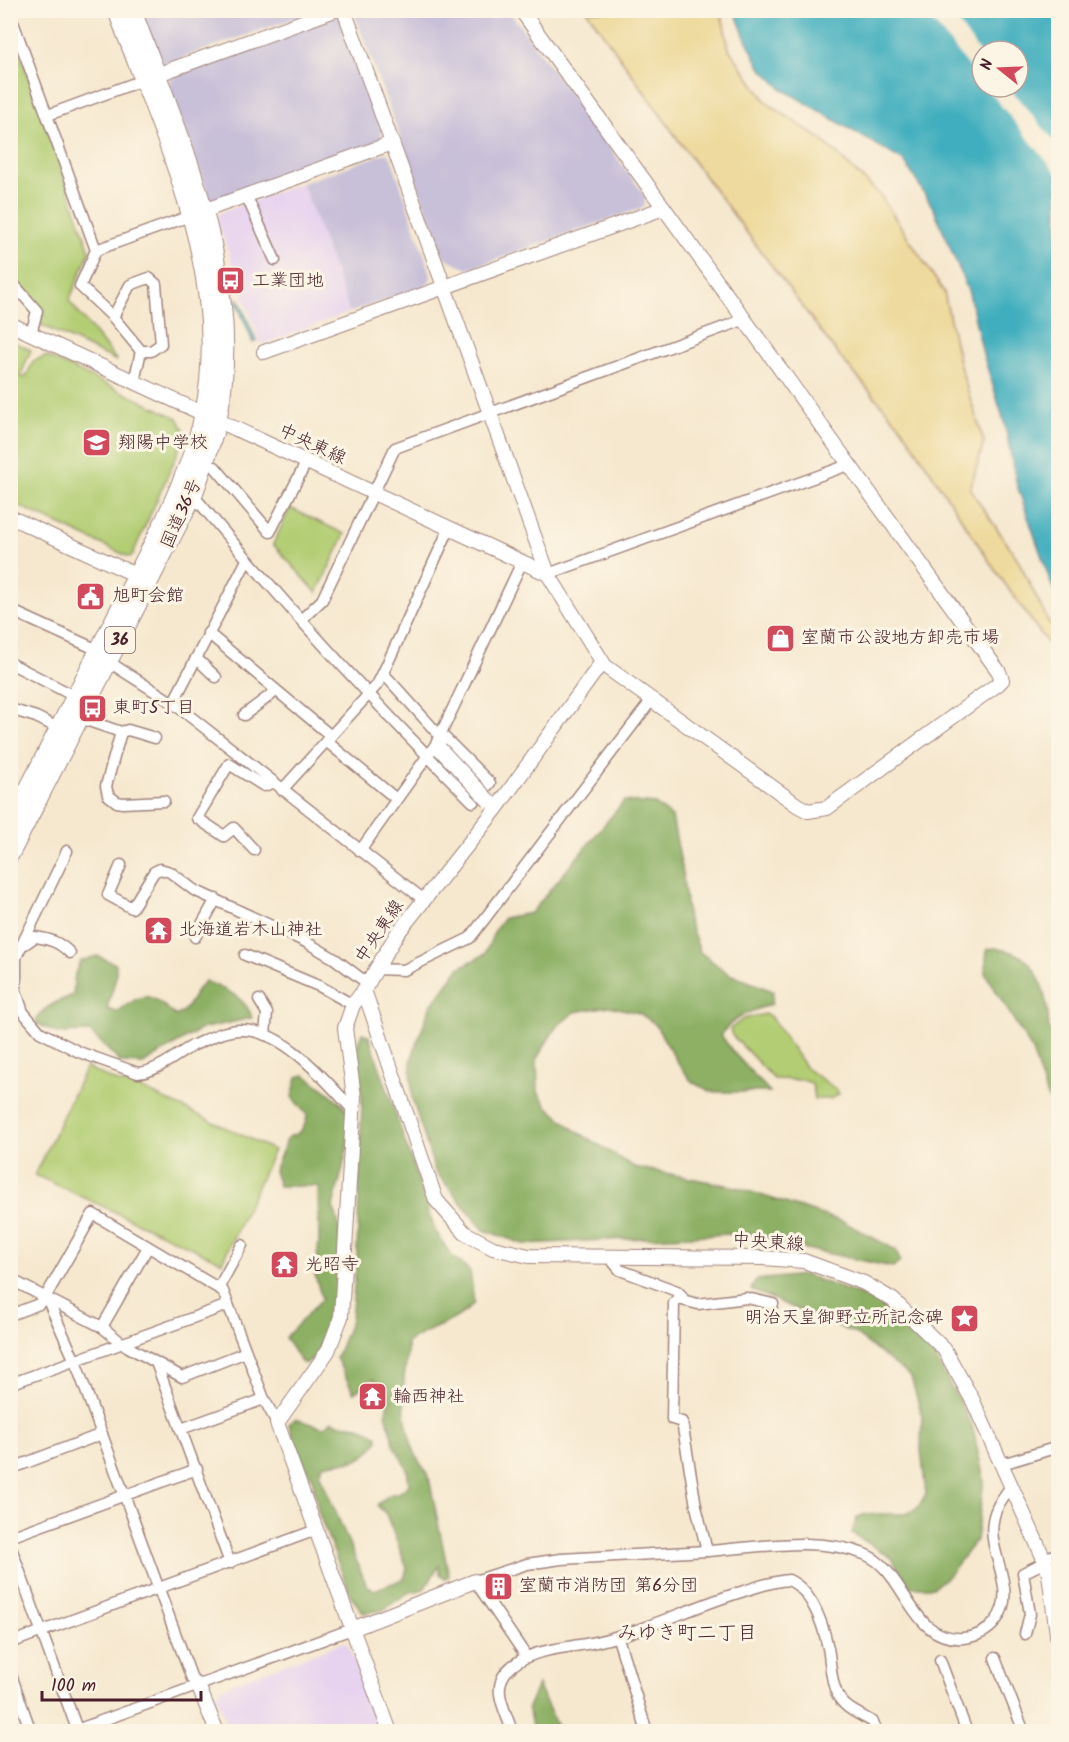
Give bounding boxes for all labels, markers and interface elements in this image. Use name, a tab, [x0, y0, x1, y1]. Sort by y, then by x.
north arrow	[970, 39, 1030, 99]
text: N	[974, 56, 1001, 73]
bus stop icon: 工業団地	[215, 265, 247, 297]
place label: 工業団地	[252, 267, 324, 296]
street label: 中央東線	[273, 417, 351, 473]
school or university icon: 翔陽中学校	[81, 427, 113, 459]
place label: 翔陽中学校	[118, 429, 208, 458]
street label: 国道36号	[154, 474, 210, 554]
public building icon: 旭町会館	[75, 580, 107, 612]
place label: 旭町会館	[112, 582, 184, 611]
shop icon: 室蘭市公設地方卸売市場	[764, 622, 796, 654]
place label: 室蘭市公設地方卸売市場	[801, 624, 999, 653]
road number: 36	[105, 627, 135, 653]
bus stop icon: 東町5丁目	[76, 692, 108, 724]
place label: 東町5丁目	[113, 694, 195, 723]
street label: 中央東線	[348, 894, 412, 970]
temple icon: 北海道岩木山神社	[142, 914, 174, 946]
place label: 北海道岩木山神社	[179, 916, 323, 945]
street label: 中央東線	[731, 1226, 805, 1260]
temple icon: 光昭寺	[268, 1249, 300, 1281]
place label: 光昭寺	[305, 1251, 359, 1280]
place icon: 明治天皇御野立所記念碑	[948, 1302, 980, 1334]
place label: 明治天皇御野立所記念碑	[745, 1304, 943, 1333]
temple icon: 輪西神社	[356, 1381, 388, 1413]
place label: 輪西神社	[393, 1383, 465, 1412]
building icon: 室蘭市消防団 第6分団	[482, 1570, 514, 1602]
place label: 室蘭市消防団 第6分団	[519, 1572, 698, 1601]
district label: みゆき町二丁目	[617, 1618, 757, 1650]
scale bar	[42, 1664, 201, 1702]
text: 100 m	[51, 1672, 96, 1701]

